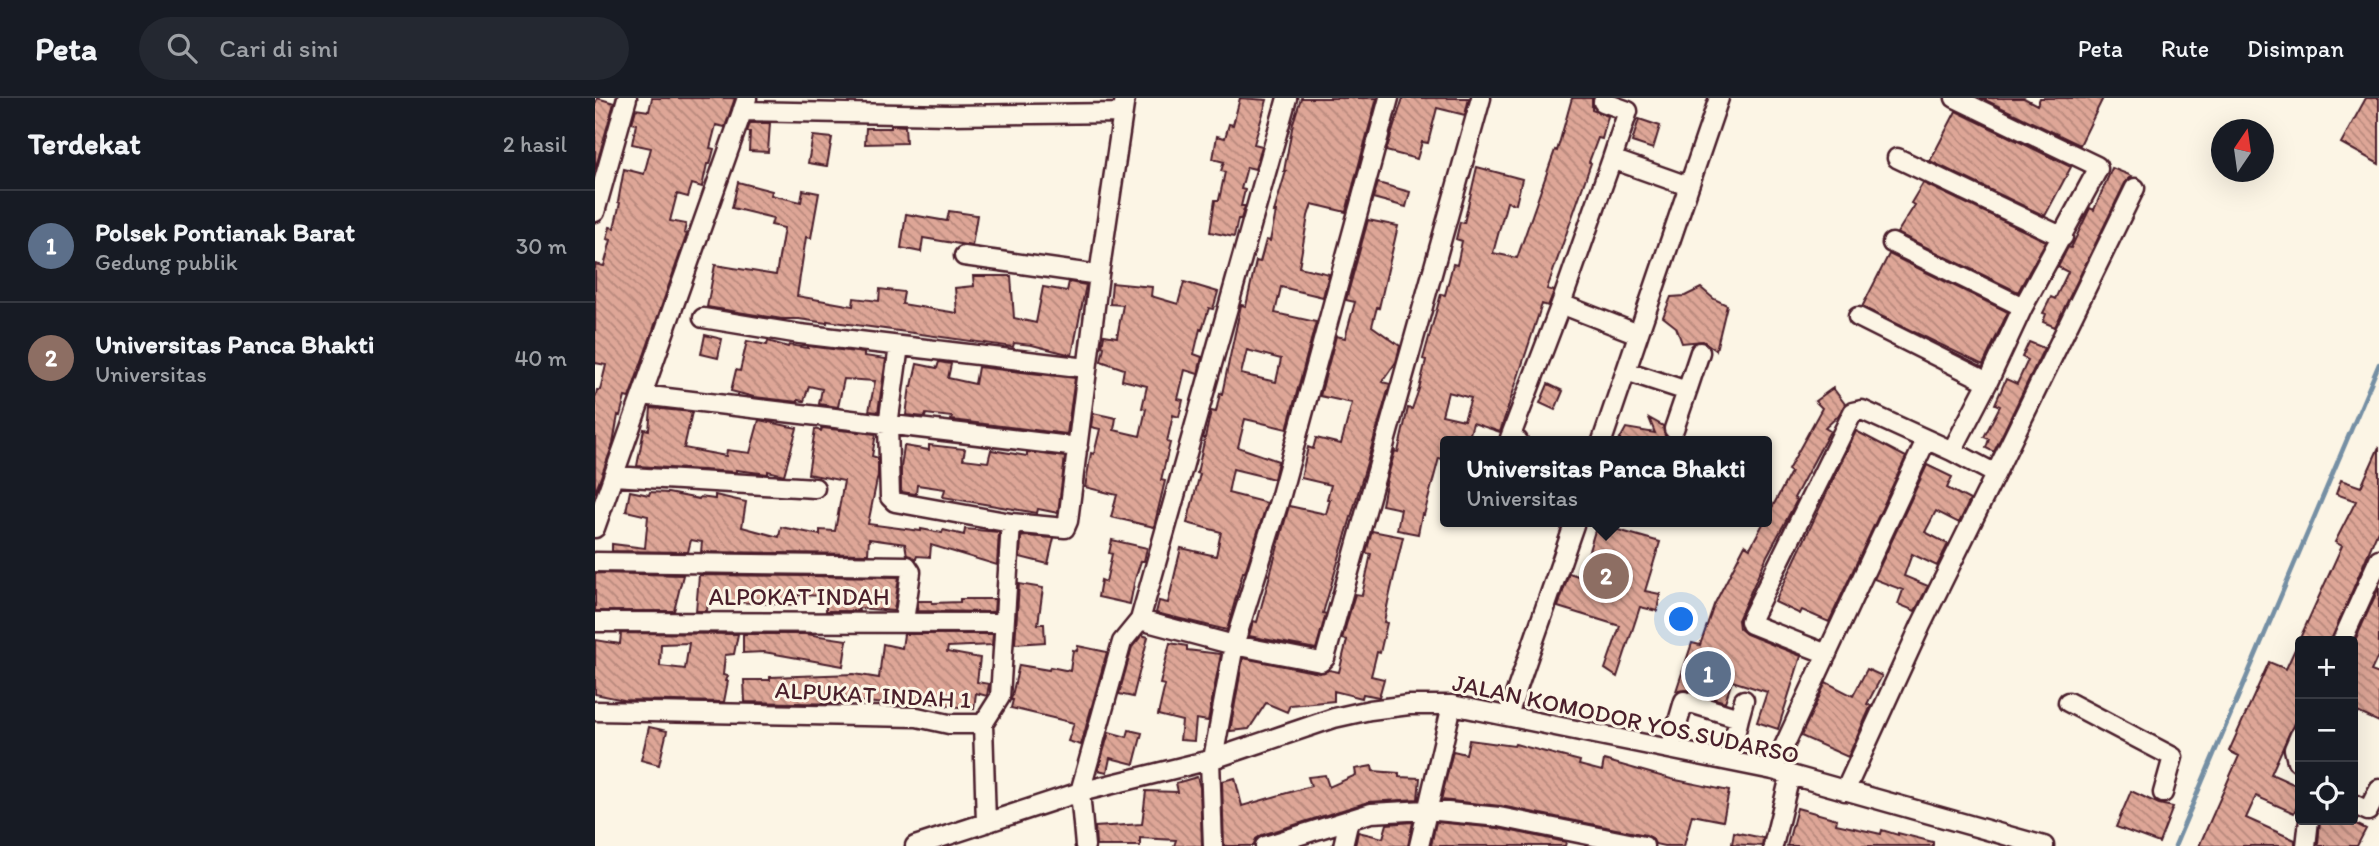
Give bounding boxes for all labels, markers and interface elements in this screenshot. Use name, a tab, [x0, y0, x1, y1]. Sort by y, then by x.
search box	[139, 17, 629, 80]
text: Peta	[35, 29, 97, 68]
icon: search	[163, 29, 201, 67]
text: Cari di sini	[219, 32, 338, 64]
text: Peta	[2078, 34, 2123, 63]
text: Rute	[2161, 34, 2209, 63]
text: Disimpan	[2247, 34, 2344, 63]
north arrow	[2211, 119, 2274, 182]
text: Terdekat	[28, 125, 141, 162]
text: 2 hasil	[503, 130, 567, 158]
text: Polsek Pontianak Barat	[95, 216, 355, 248]
text: 1	[46, 232, 56, 260]
text: 30 m	[516, 232, 567, 260]
text: Gedung publik	[95, 248, 238, 276]
text: Universitas Panca Bhakti	[95, 328, 374, 360]
text: 2	[45, 344, 57, 372]
text: 40 m	[514, 344, 567, 372]
text: Universitas	[95, 360, 207, 388]
popup	[1440, 436, 1772, 527]
text: Universitas Panca Bhakti	[1466, 452, 1746, 484]
text: Universitas	[1466, 484, 1578, 512]
pin: 2	[1583, 550, 1629, 602]
street label: ALPOKAT INDAH	[708, 582, 890, 611]
your location	[1664, 602, 1698, 636]
map controls	[2295, 636, 2358, 825]
button: +	[2295, 636, 2358, 699]
pin: 1	[1685, 648, 1731, 700]
street label: JALAN KOMODOR YOS SUDARSO	[1450, 668, 1802, 769]
street label: ALPUKAT INDAH 1	[774, 675, 972, 714]
button: −	[2295, 699, 2358, 762]
button: locate	[2295, 762, 2358, 825]

